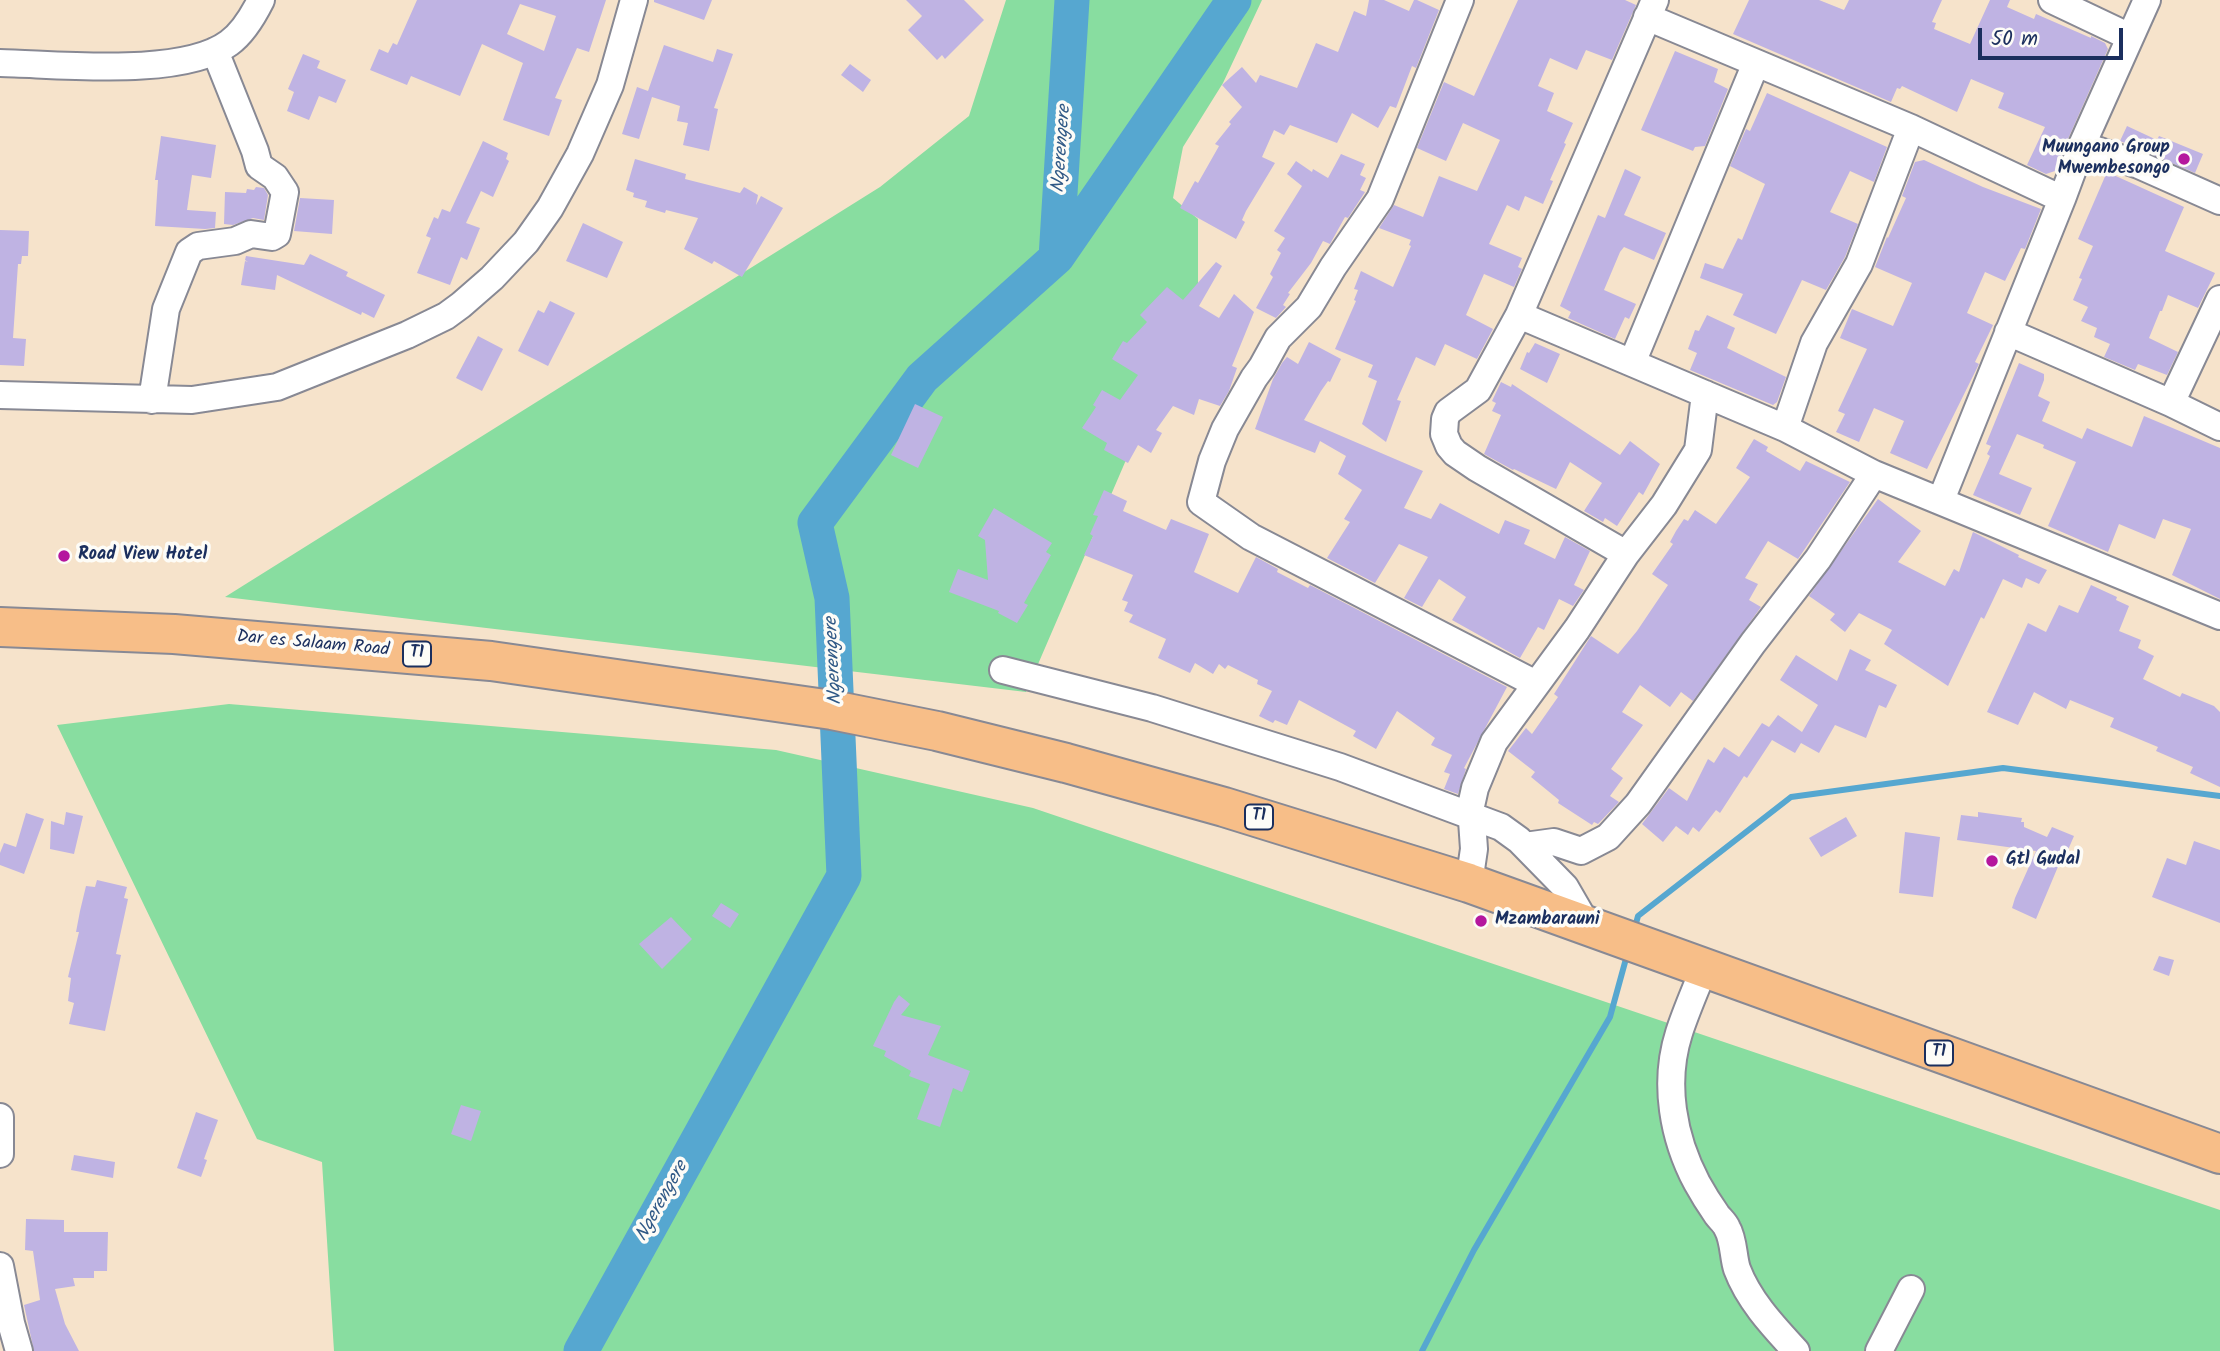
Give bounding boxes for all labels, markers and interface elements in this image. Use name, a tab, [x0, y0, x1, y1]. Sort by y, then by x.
scale bar	[1982, 14, 2127, 58]
text: 50 m	[1991, 23, 2038, 56]
water label: Ngerengere	[1049, 104, 1077, 194]
place label: Muungano Group Mwembesongo	[2042, 138, 2170, 180]
marker: Muungano Group Mwembesongo	[2176, 151, 2192, 167]
place label: Road View Hotel	[78, 545, 207, 567]
marker: Road View Hotel	[56, 548, 72, 564]
water label: Ngerengere	[821, 617, 849, 705]
street label: Dar es Salaam Road	[236, 628, 390, 662]
road number: T1	[403, 642, 431, 666]
road number: T1	[1245, 804, 1273, 830]
place label: Gtl Gudal	[2006, 850, 2080, 872]
marker: Gtl Gudal	[1984, 853, 2000, 869]
place label: Mzambarauni	[1495, 910, 1600, 932]
marker: Mzambarauni	[1473, 913, 1489, 929]
road number: T1	[1925, 1040, 1953, 1065]
water label: Ngerengere	[632, 1158, 694, 1246]

